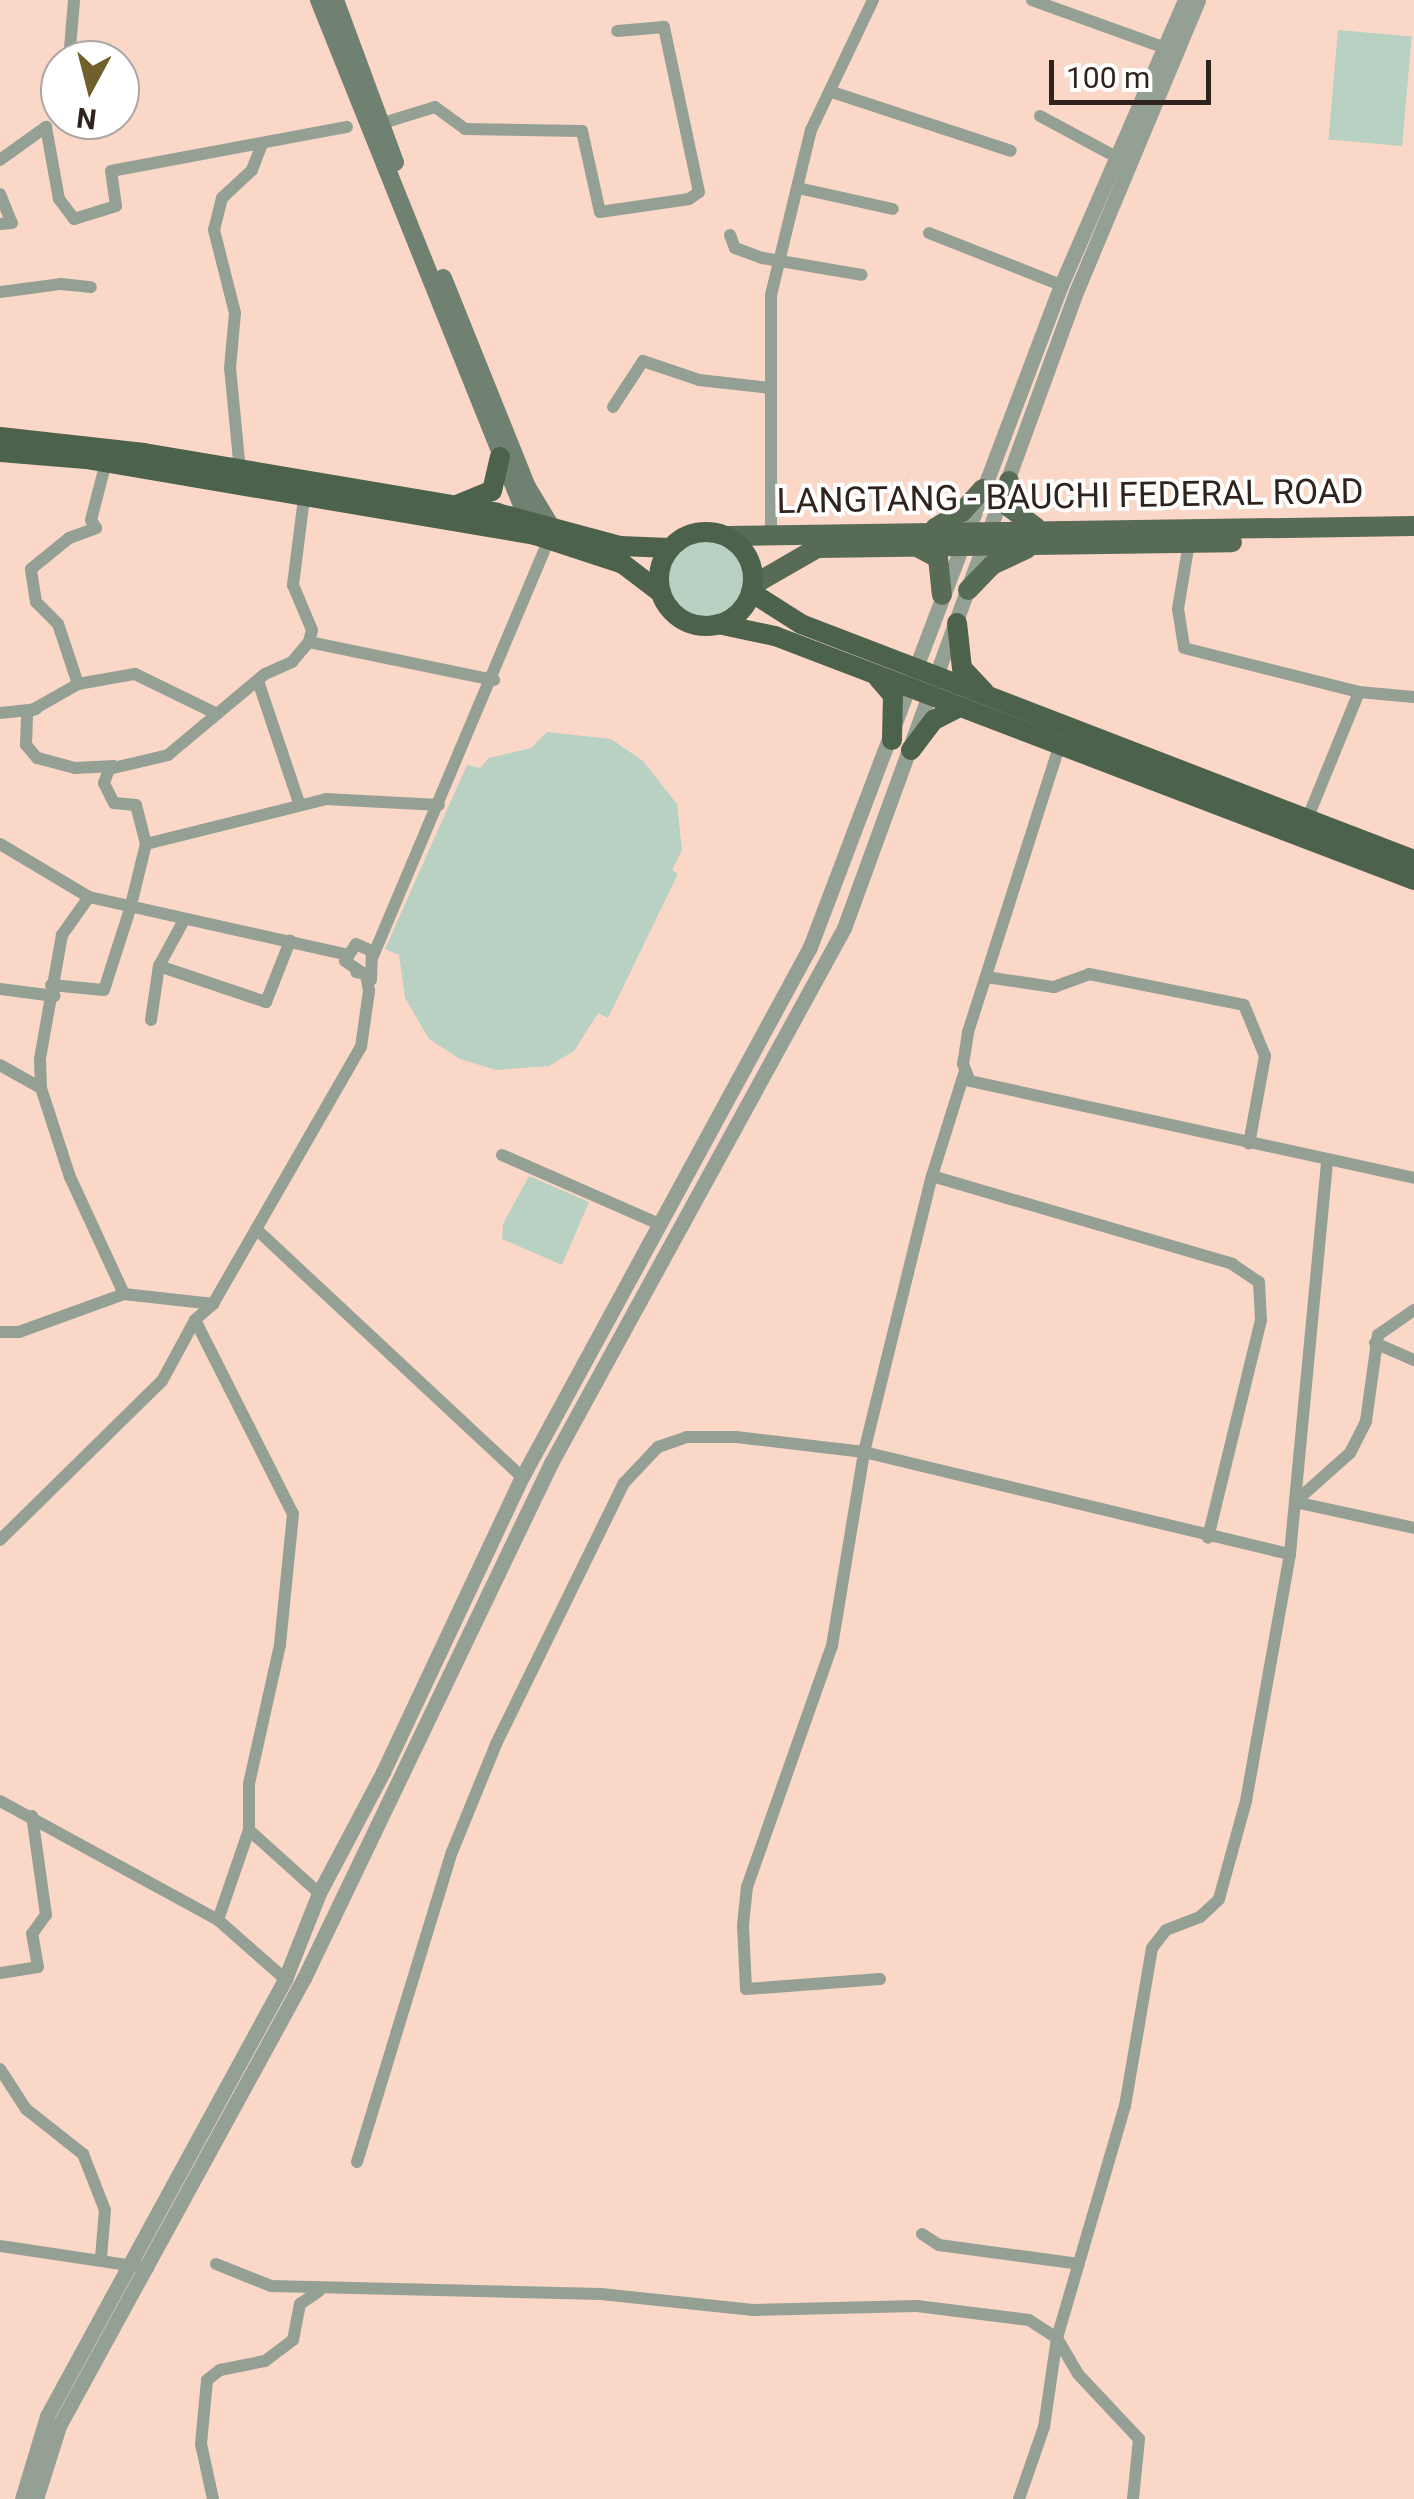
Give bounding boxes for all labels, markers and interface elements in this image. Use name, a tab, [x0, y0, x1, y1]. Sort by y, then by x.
north arrow	[40, 40, 140, 140]
scale bar	[1054, 40, 1216, 102]
text: 100 m	[1066, 60, 1150, 95]
text: N	[75, 101, 98, 136]
street label: LANGTANG - BAUCHI FEDERAL ROAD	[776, 471, 1364, 523]

